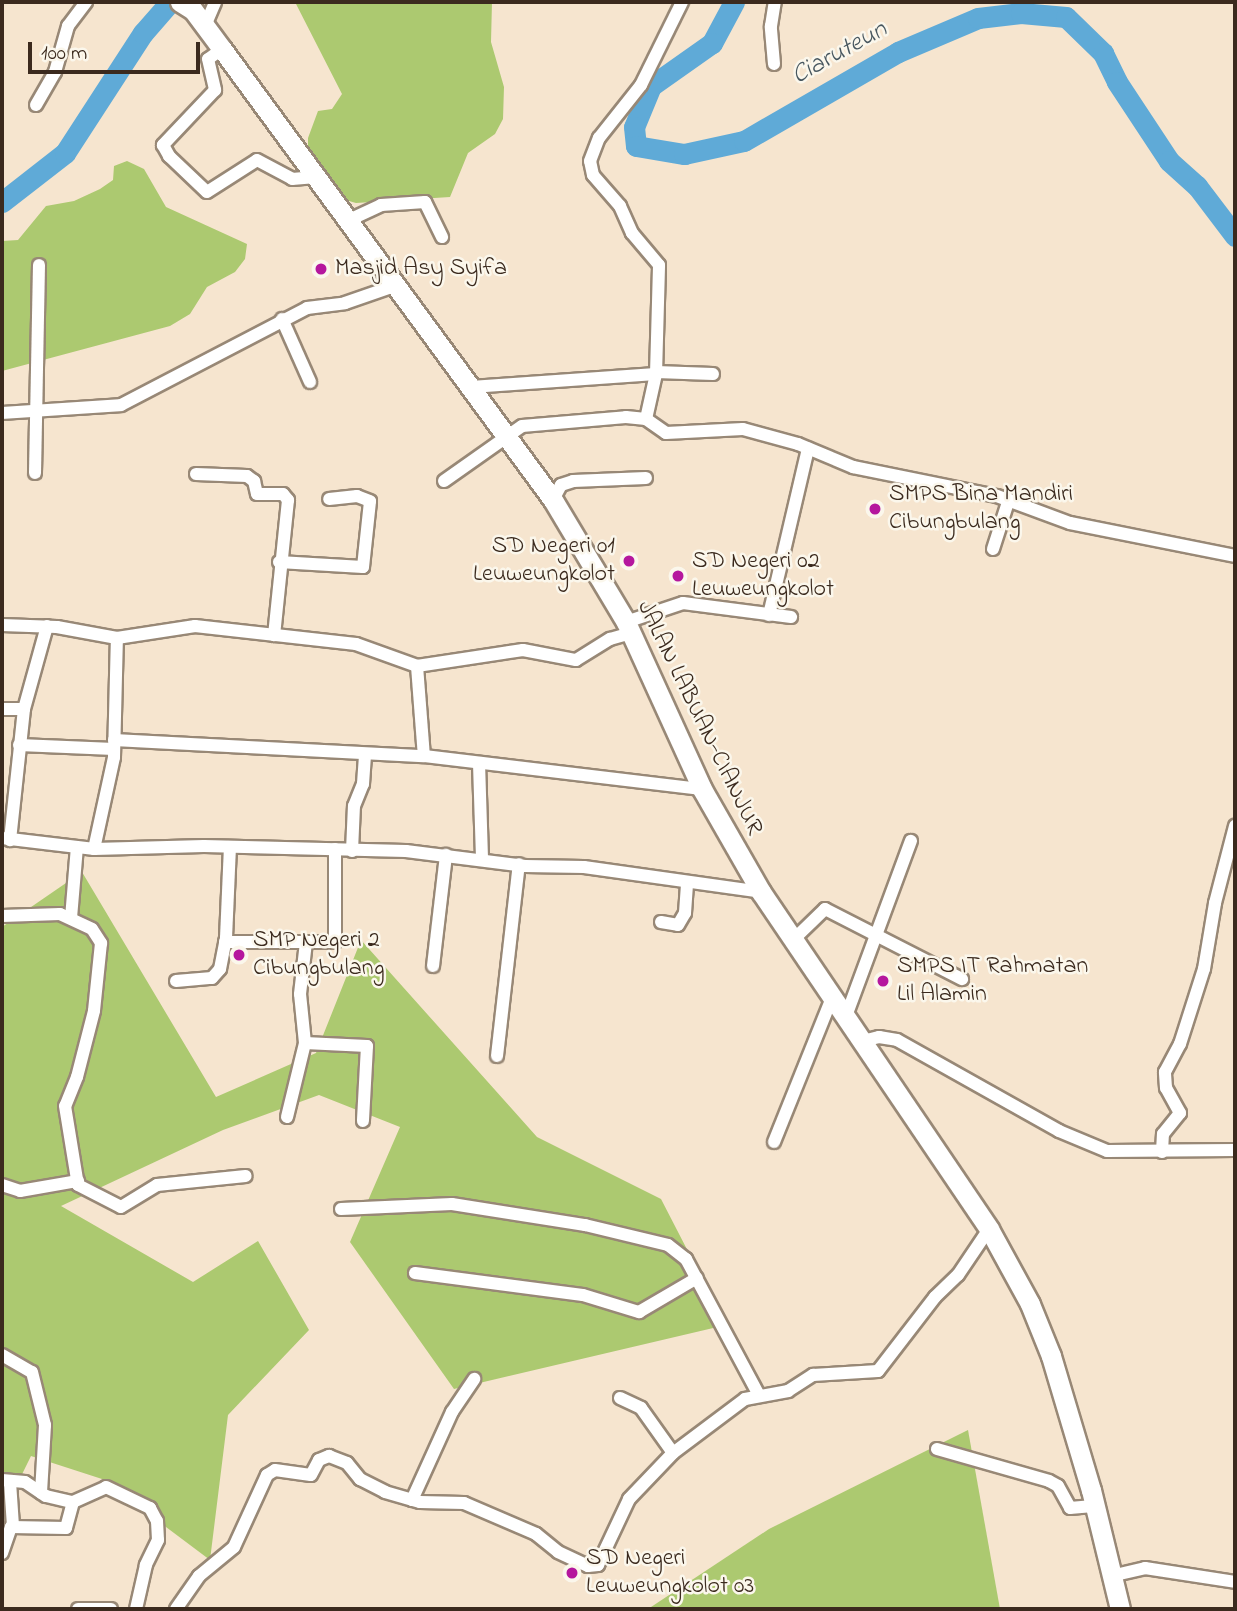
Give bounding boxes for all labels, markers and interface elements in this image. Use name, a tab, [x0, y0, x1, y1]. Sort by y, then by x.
water label: Ciaruteun	[787, 15, 893, 93]
scale bar	[32, 28, 203, 72]
text: 100 m	[41, 39, 87, 69]
place label: Masjid Asy Syifa	[335, 255, 507, 283]
marker: Masjid Asy Syifa	[313, 261, 329, 277]
place label: SMPS Bina Mandiri Cibungbulang	[889, 481, 1073, 537]
marker: SMPS Bina Mandiri Cibungbulang	[867, 501, 883, 517]
place label: SD Negeri 01 Leuweungkolot	[473, 533, 615, 589]
place label: SD Negeri 02 Leuweungkolot	[692, 548, 834, 604]
marker: SD Negeri 01 Leuweungkolot	[621, 553, 637, 569]
marker: SD Negeri 02 Leuweungkolot	[670, 568, 686, 584]
street label: JALAN LABUAN-CIANJUR	[630, 596, 768, 840]
place label: SMP Negeri 2 Cibungbulang	[253, 927, 384, 983]
marker: SMP Negeri 2 Cibungbulang	[231, 947, 247, 963]
place label: SMPS IT Rahmatan Lil Alamin	[897, 953, 1088, 1009]
marker: SMPS IT Rahmatan Lil Alamin	[875, 973, 891, 989]
place label: SD Negeri Leuweungkolot 03	[586, 1545, 754, 1601]
marker: SD Negeri Leuweungkolot 03	[564, 1565, 580, 1581]

